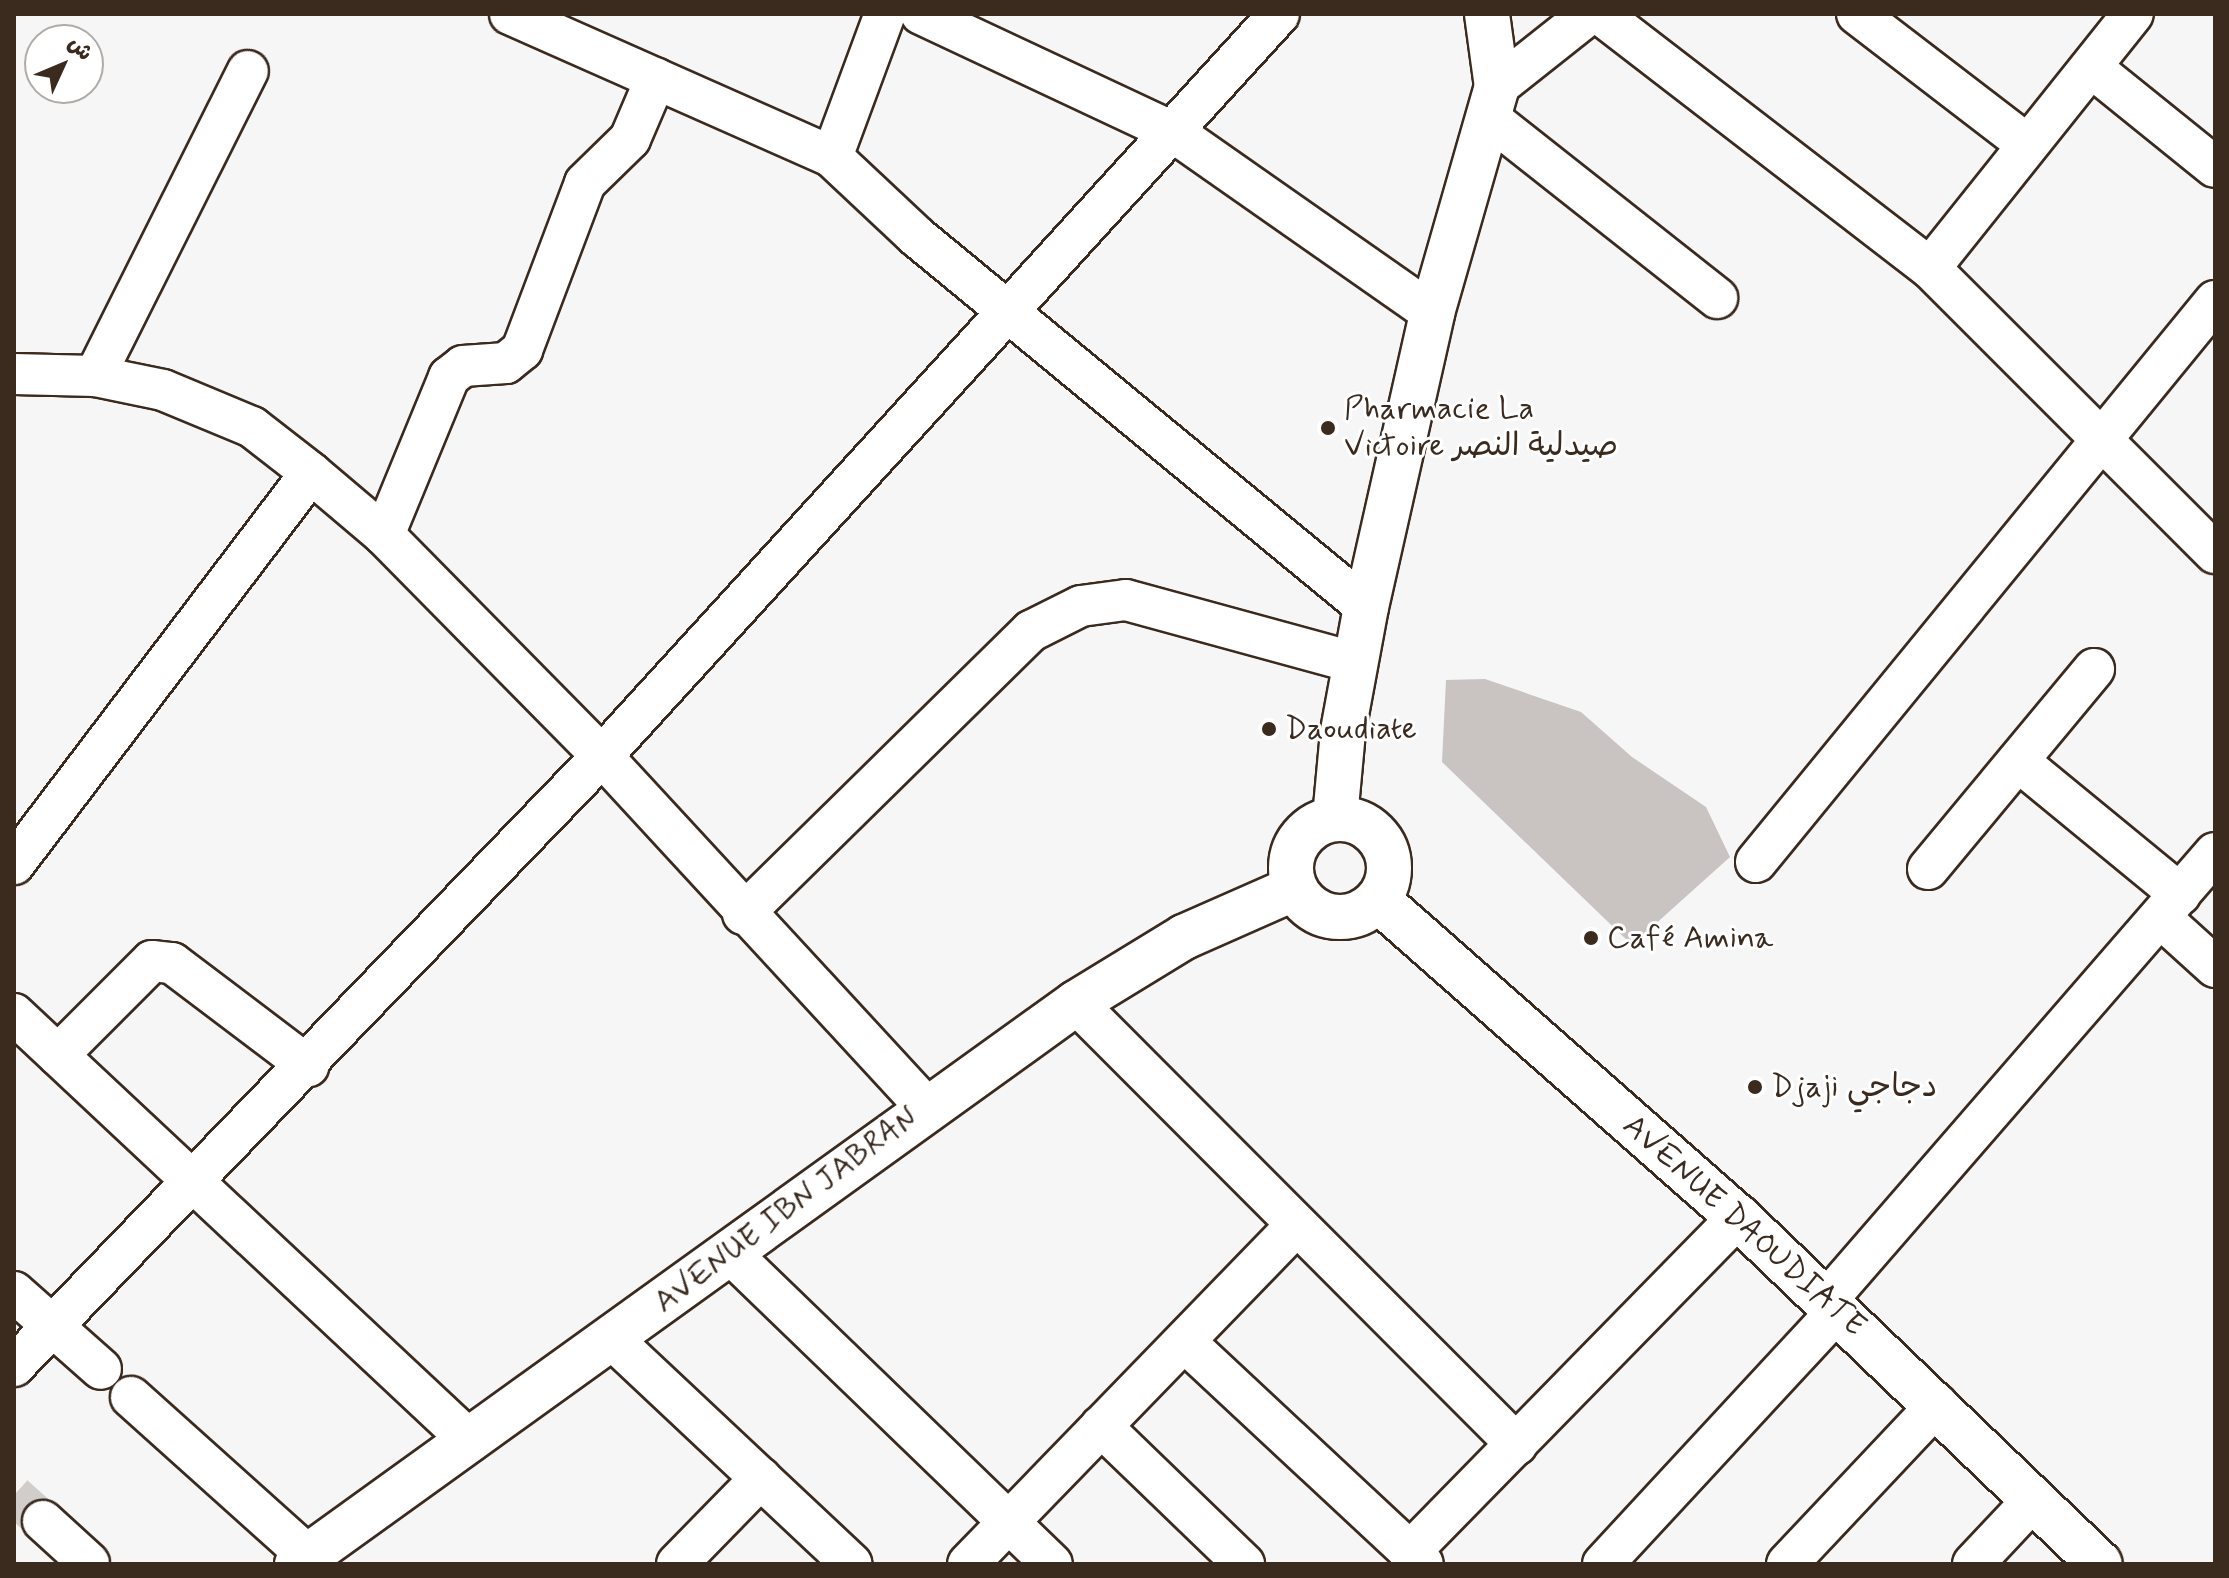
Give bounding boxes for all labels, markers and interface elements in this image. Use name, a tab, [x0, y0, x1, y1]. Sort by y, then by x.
north arrow	[24, 24, 104, 104]
text: ش	[61, 30, 98, 67]
place label: Pharmacie La Victoire صيدلية النصر	[1344, 391, 1618, 466]
marker: Pharmacie La Victoire صيدلية النصر	[1319, 419, 1337, 437]
place label: Daoudiate	[1285, 710, 1417, 748]
marker: Daoudiate	[1260, 720, 1278, 738]
place label: Café Amina	[1607, 919, 1773, 957]
marker: Café Amina	[1582, 929, 1600, 947]
place label: Djaji دجاجي	[1771, 1068, 1937, 1106]
marker: Djaji دجاجي	[1746, 1078, 1764, 1096]
street label: AVENUE IBN JABRAN	[645, 1097, 927, 1323]
street label: AVENUE DAOUDIATE	[1615, 1107, 1873, 1345]

